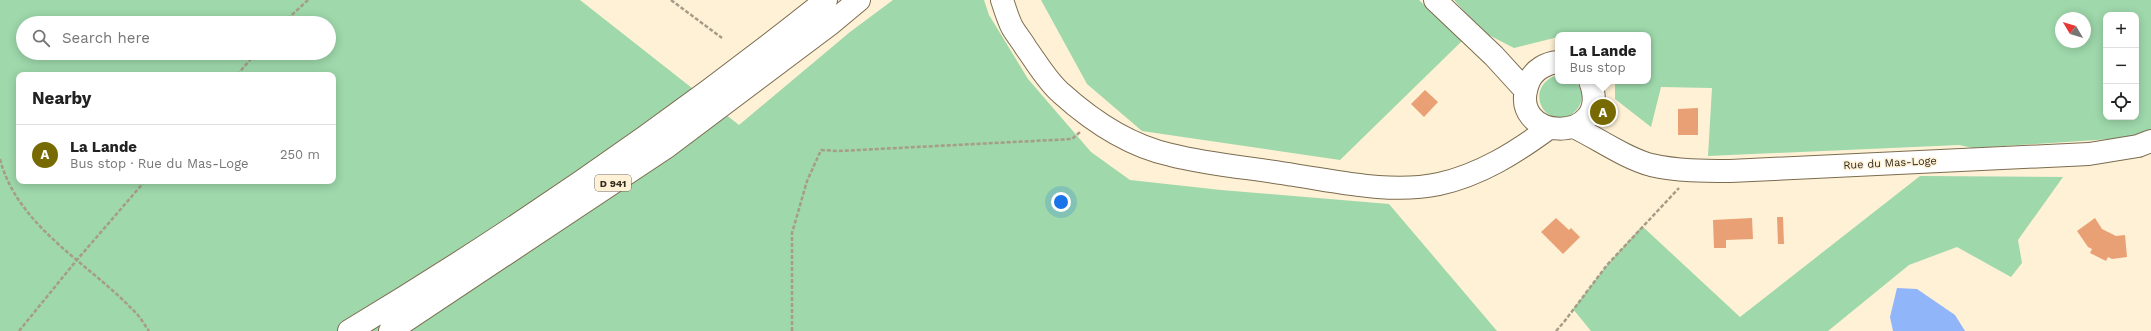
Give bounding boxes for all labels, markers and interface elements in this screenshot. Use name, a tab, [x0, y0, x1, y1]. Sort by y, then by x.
north arrow	[2055, 12, 2091, 48]
map controls	[2103, 12, 2139, 120]
button: +	[2103, 12, 2139, 48]
search box	[16, 16, 336, 60]
icon: search	[30, 27, 52, 49]
text: Search here	[62, 29, 150, 47]
popup	[1555, 32, 1651, 84]
text: La Lande	[1570, 42, 1636, 60]
button: −	[2103, 48, 2139, 84]
text: Bus stop	[1570, 60, 1626, 75]
button: locate	[2103, 84, 2139, 120]
text: Nearby	[32, 88, 91, 108]
pin: A	[1590, 97, 1616, 127]
text: La Lande	[70, 138, 137, 156]
text: A	[41, 147, 49, 162]
text: 250 m	[280, 147, 320, 162]
street label: Rue du Mas-Loge	[1843, 154, 1937, 172]
text: Bus stop · Rue du Mas-Loge	[70, 156, 249, 171]
road number: D 941	[595, 175, 631, 191]
your location	[1051, 192, 1071, 212]

